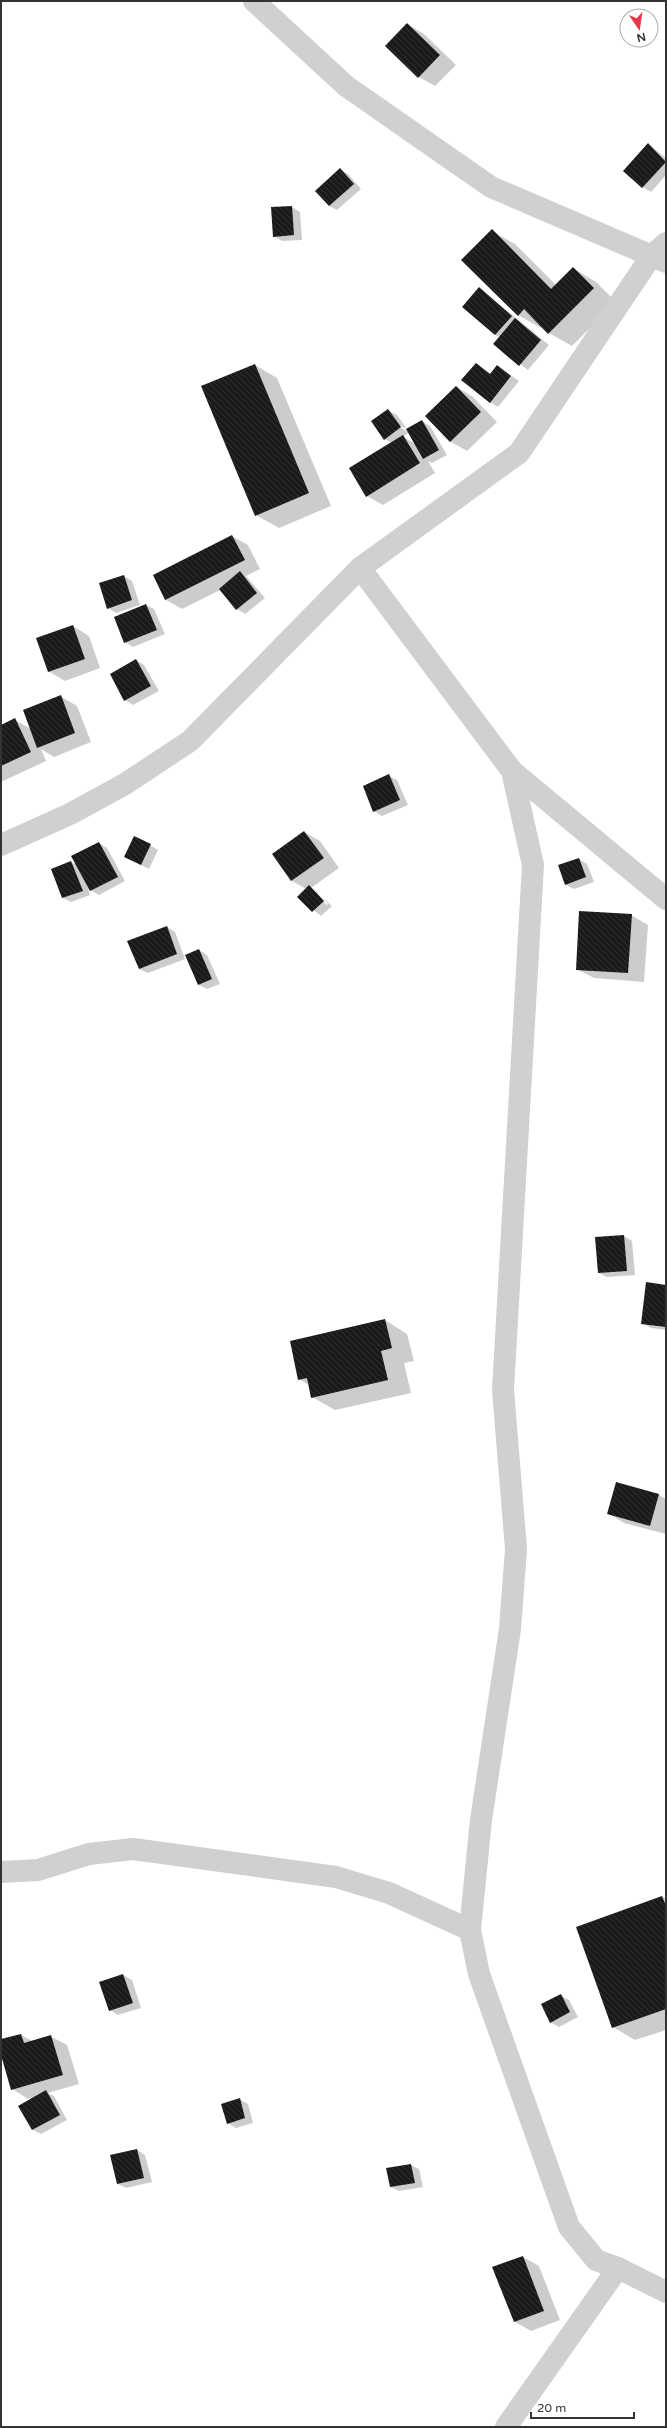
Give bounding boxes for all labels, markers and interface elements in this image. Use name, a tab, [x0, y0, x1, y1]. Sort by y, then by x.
north arrow	[619, 8, 659, 48]
text: N	[635, 30, 647, 45]
scale bar	[531, 2394, 634, 2420]
text: 20 m	[537, 2401, 566, 2415]

